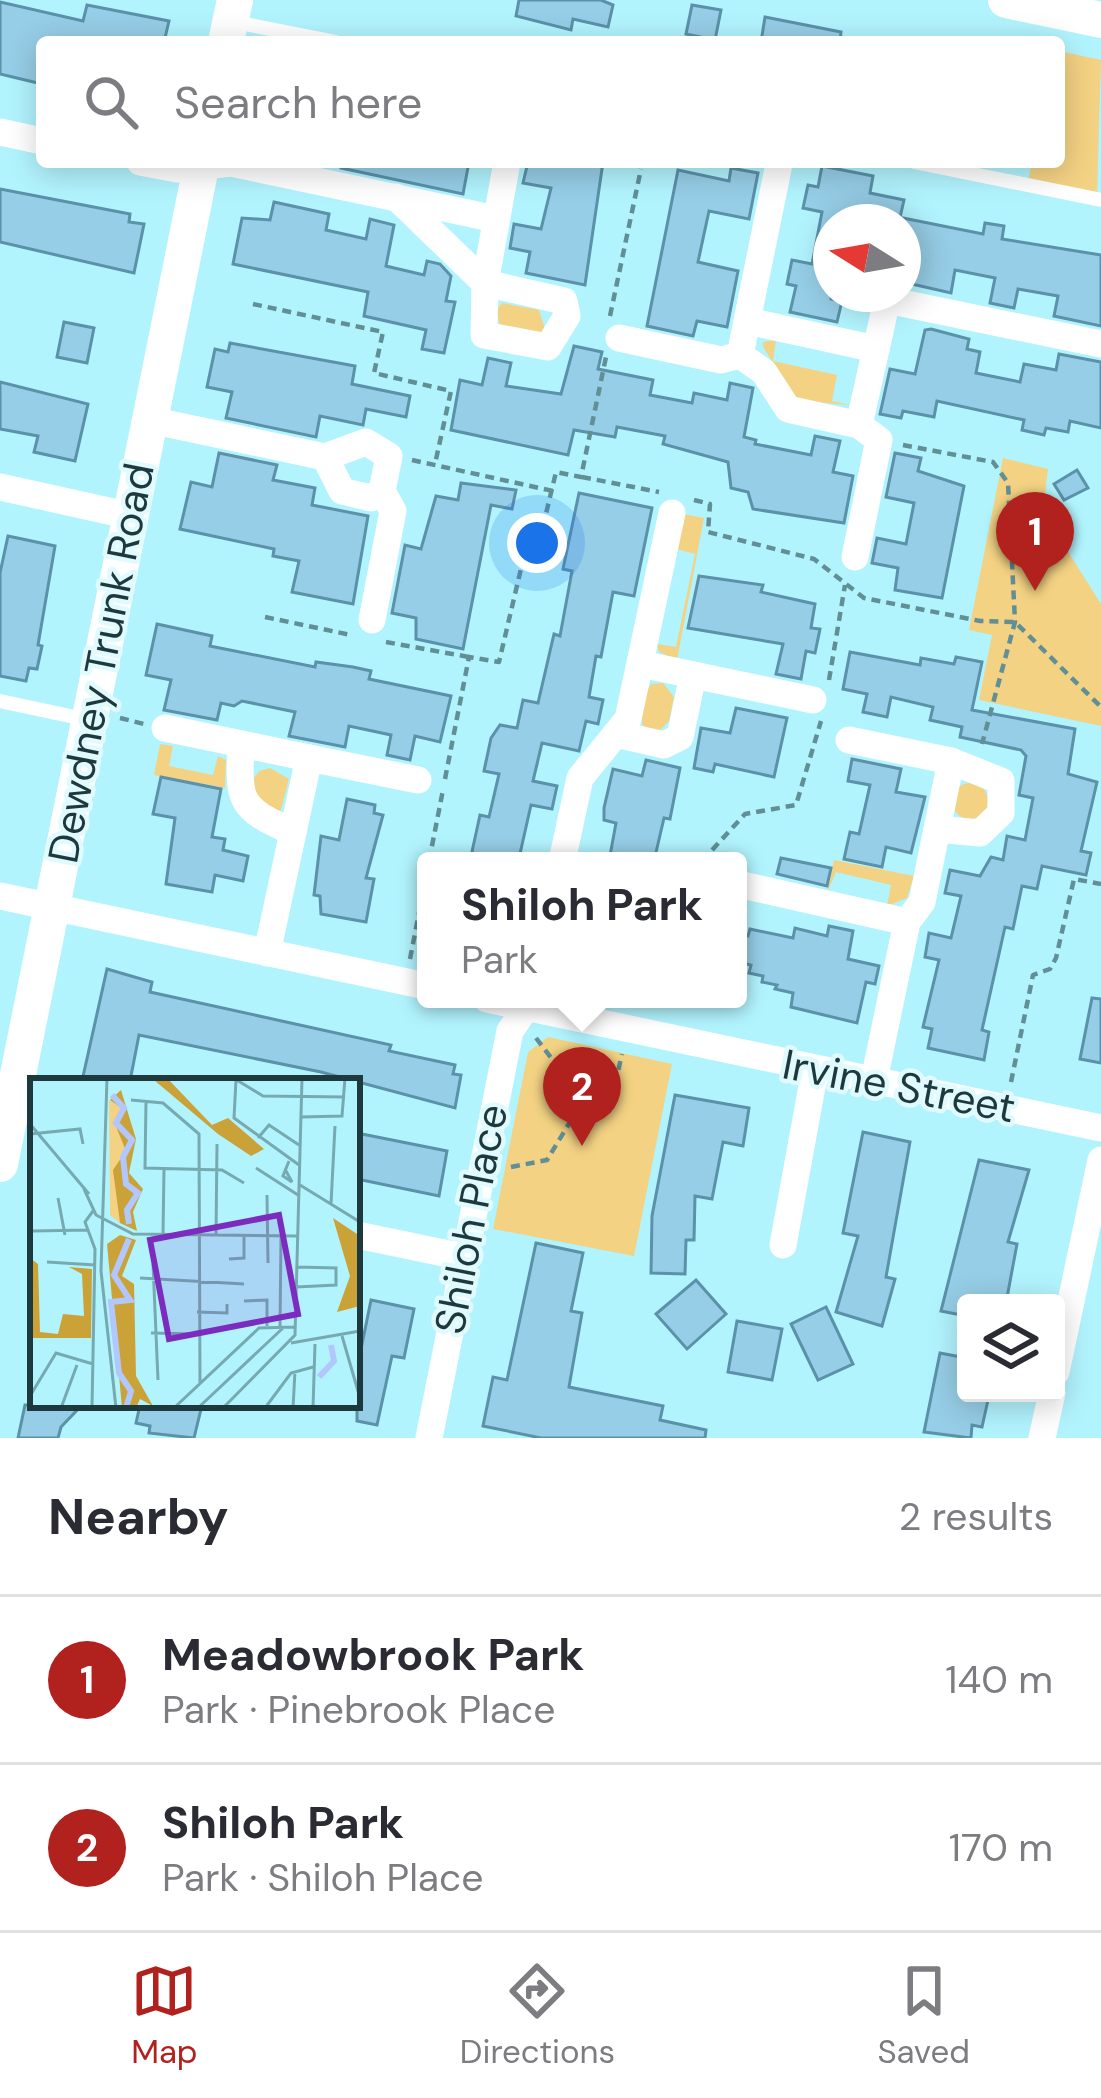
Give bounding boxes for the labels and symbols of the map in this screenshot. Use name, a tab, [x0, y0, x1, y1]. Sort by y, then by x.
north arrow	[813, 204, 921, 312]
street label: Dewdney Trunk Road	[35, 458, 167, 868]
pin: 1	[996, 492, 1074, 591]
your location	[507, 513, 567, 573]
street label: Irvine Street	[778, 1037, 1020, 1135]
pin: 2	[543, 1047, 621, 1146]
inset map	[30, 1078, 360, 1408]
street label: Shiloh Place	[422, 1100, 520, 1338]

